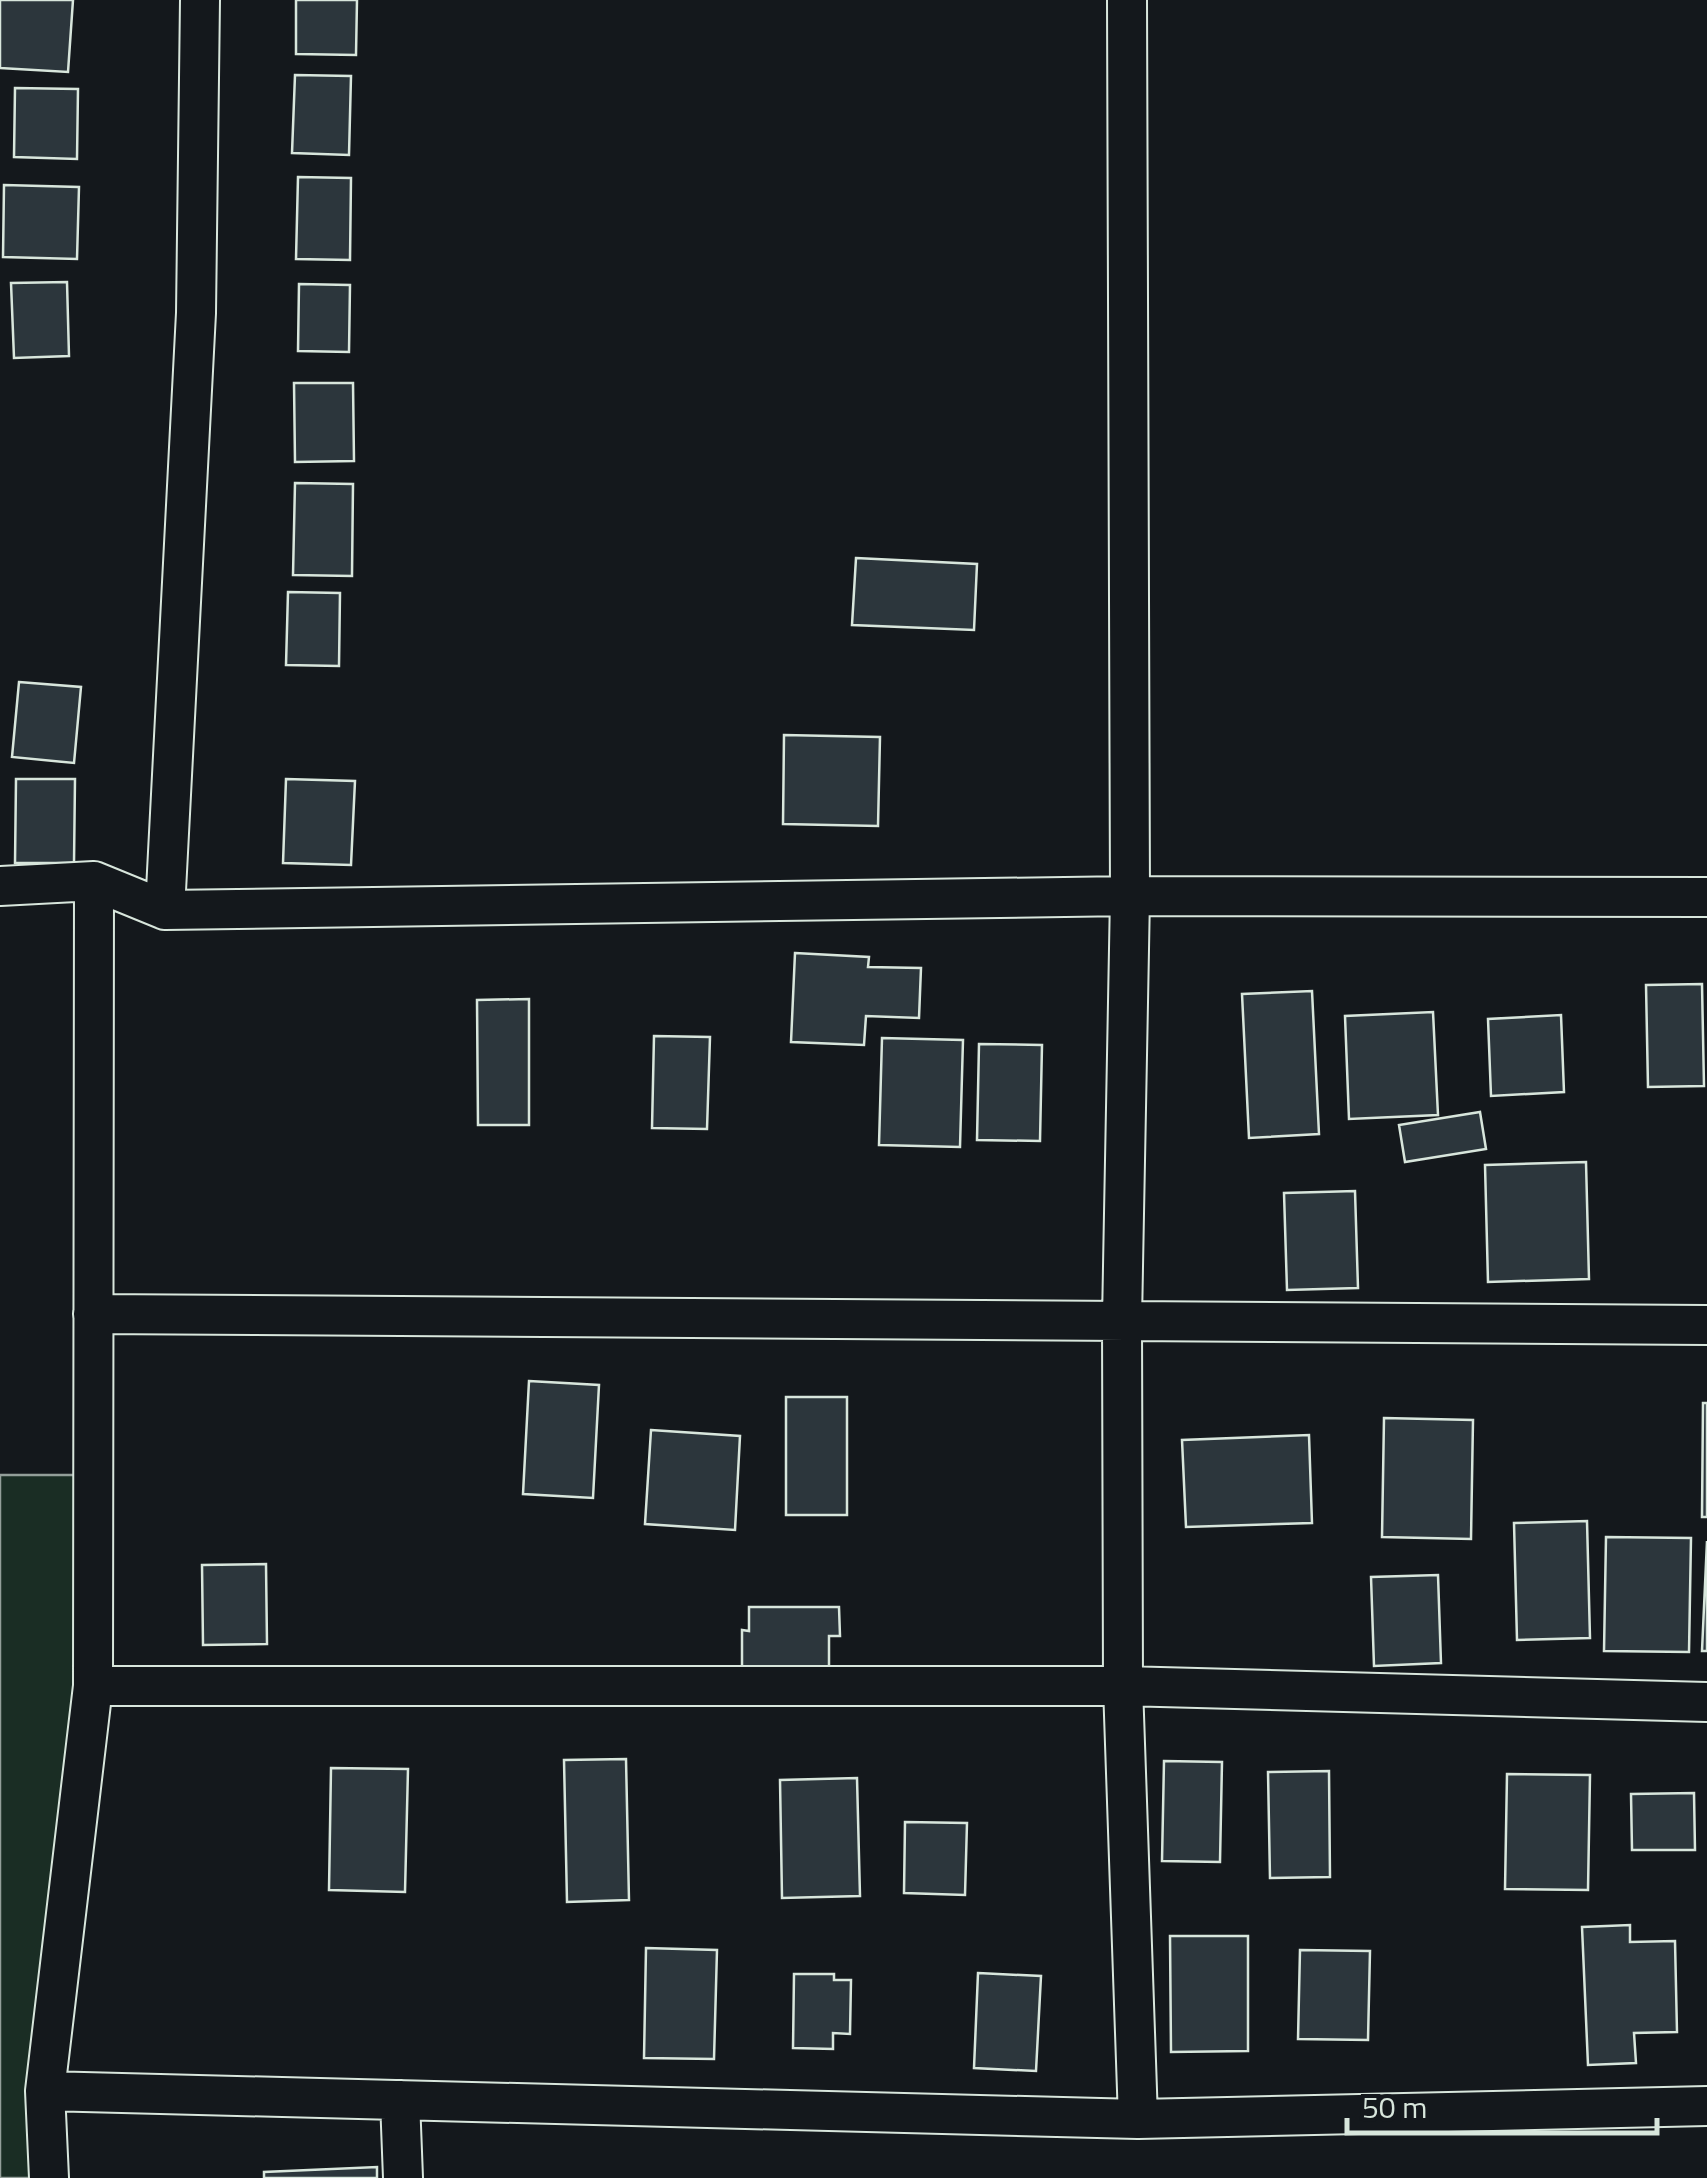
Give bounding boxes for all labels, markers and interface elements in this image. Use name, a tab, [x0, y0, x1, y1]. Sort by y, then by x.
scale bar	[1347, 2073, 1657, 2135]
text: 50 m	[1362, 2084, 1427, 2130]

